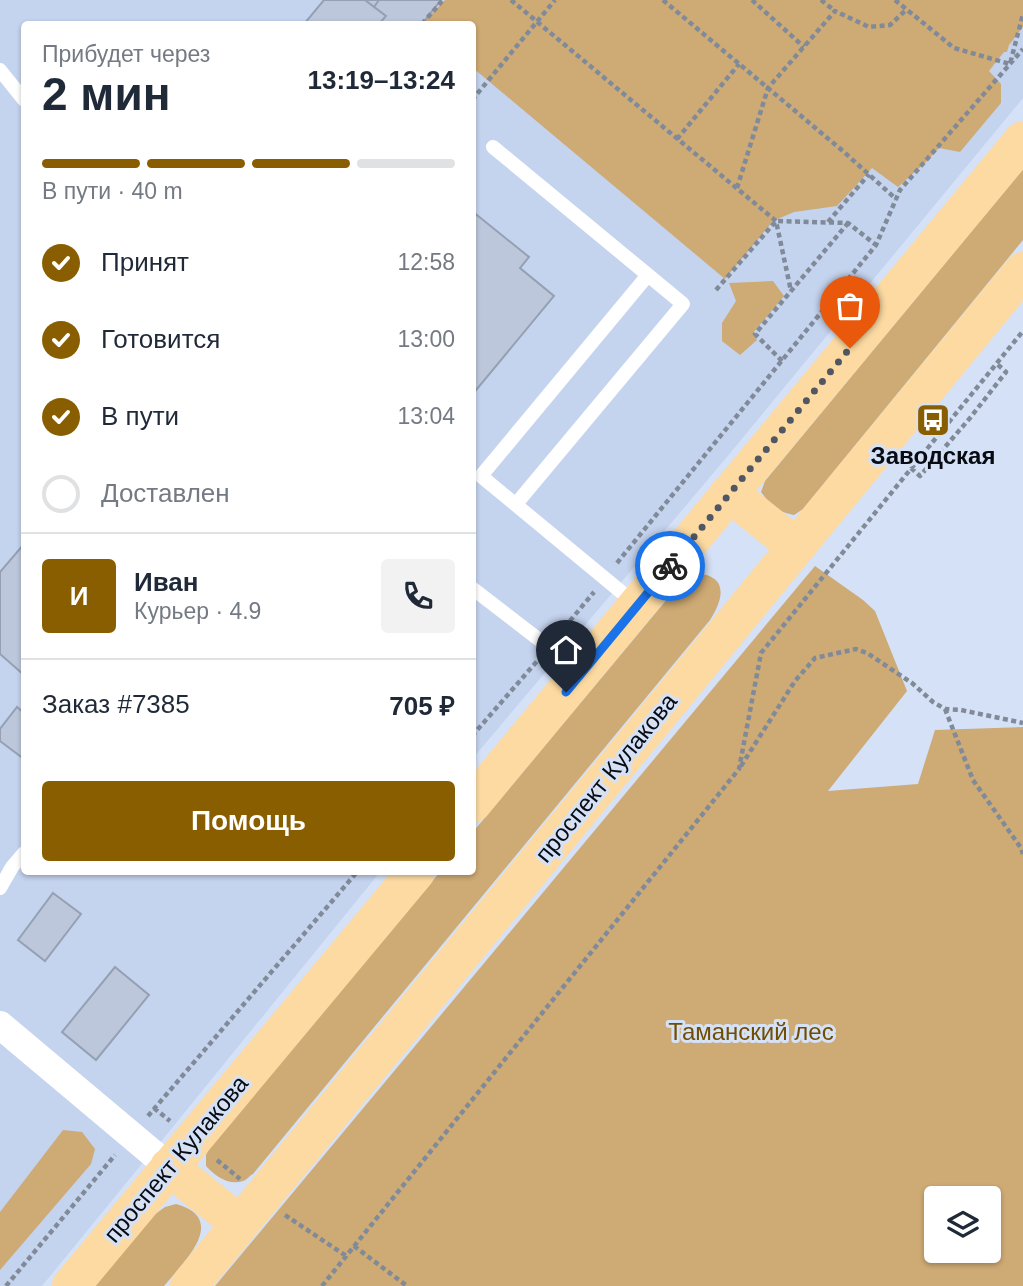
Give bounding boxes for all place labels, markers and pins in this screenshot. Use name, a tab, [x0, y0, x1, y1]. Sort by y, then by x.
pin	[820, 276, 880, 348]
bus stop icon: Заводская	[914, 401, 952, 439]
place label: Заводская	[871, 442, 995, 469]
pin	[536, 620, 596, 692]

